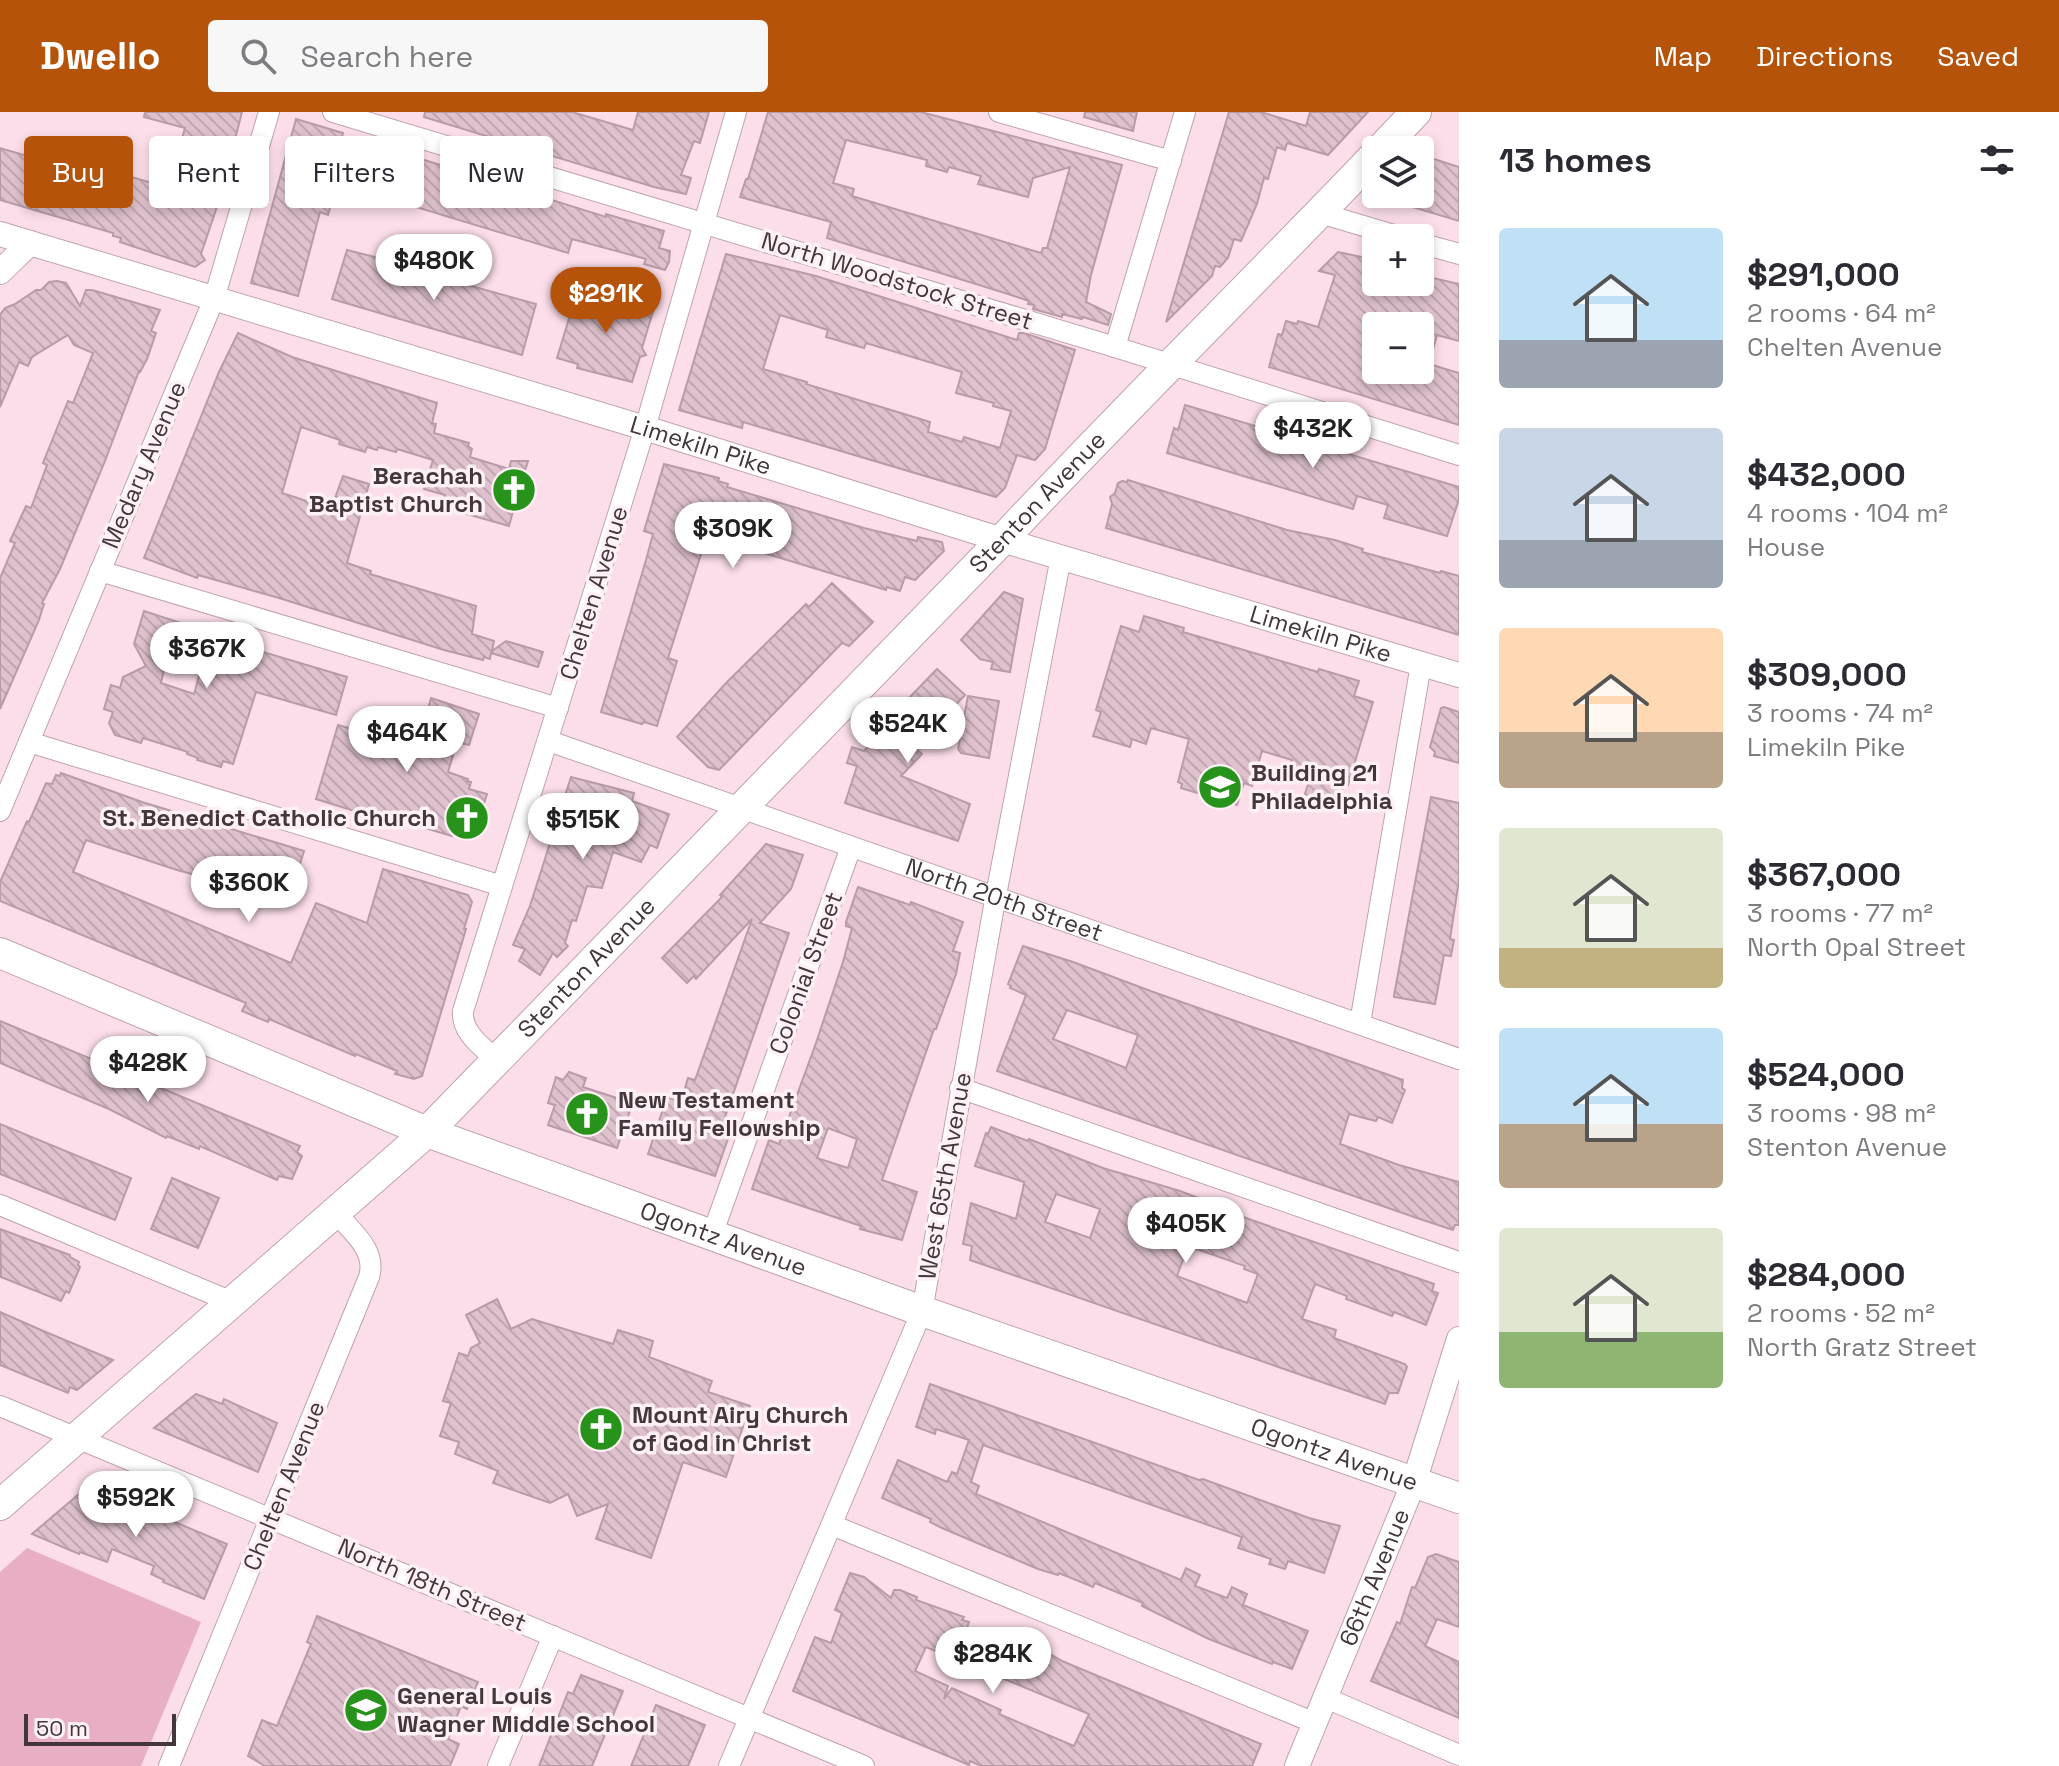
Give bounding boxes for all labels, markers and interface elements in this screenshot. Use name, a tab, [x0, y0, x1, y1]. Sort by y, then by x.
search box	[208, 20, 768, 92]
text: Dwello	[40, 32, 160, 80]
icon: search	[236, 34, 280, 78]
text: Search here	[300, 37, 473, 76]
text: Map	[1654, 38, 1712, 74]
text: Directions	[1756, 38, 1893, 74]
text: Saved	[1937, 38, 2019, 74]
chip: Buy	[24, 136, 133, 208]
chip: Rent	[149, 136, 269, 208]
chip: Filters	[285, 136, 424, 208]
chip: New	[440, 136, 553, 208]
map controls	[1362, 136, 1434, 384]
button: layers	[1362, 136, 1434, 208]
icon: filters	[1975, 138, 2019, 182]
text: 13 homes	[1499, 139, 1652, 182]
street label: North Woodstock Street	[758, 224, 1036, 337]
button: +	[1362, 224, 1434, 296]
pin: $480K	[378, 234, 490, 302]
text: $480K	[393, 243, 475, 277]
text: $291,000	[1747, 253, 1900, 296]
icon: home	[1563, 260, 1659, 356]
pin: $291K	[550, 267, 662, 335]
text: $291K	[568, 276, 644, 310]
text: 2 rooms · 64 m²	[1747, 296, 1936, 330]
button: −	[1362, 312, 1434, 384]
text: Chelten Avenue	[1747, 330, 1942, 364]
street label: Medary Avenue	[94, 377, 193, 553]
pin: $432K	[1257, 402, 1369, 470]
street label: Limekiln Pike	[627, 408, 775, 482]
text: $432K	[1273, 411, 1353, 445]
street label: Stenton Avenue	[962, 424, 1112, 580]
text: $432,000	[1747, 453, 1906, 496]
place label: Berachah Baptist Church	[309, 460, 483, 519]
icon: home	[1563, 460, 1659, 556]
church icon: Berachah Baptist Church	[490, 466, 538, 514]
text: 4 rooms · 104 m²	[1747, 496, 1948, 530]
street label: Chelten Avenue	[552, 502, 635, 684]
pin: $309K	[677, 502, 789, 570]
text: $309K	[693, 511, 773, 545]
text: House	[1747, 530, 1825, 564]
street label: Limekiln Pike	[1246, 598, 1395, 669]
pin: $367K	[151, 622, 263, 690]
text: $367K	[168, 631, 246, 665]
text: $309,000	[1747, 653, 1907, 696]
icon: home	[1563, 660, 1659, 756]
text: 3 rooms · 74 m²	[1747, 696, 1933, 730]
pin: $524K	[852, 697, 964, 765]
pin: $464K	[351, 706, 463, 774]
text: $524K	[869, 706, 948, 740]
text: $464K	[366, 715, 448, 749]
text: Limekiln Pike	[1747, 730, 1905, 764]
place label: Building 21 Philadelphia	[1251, 757, 1393, 816]
school or university icon: Building 21 Philadelphia	[1196, 763, 1244, 811]
pin: $515K	[527, 793, 639, 861]
church icon: St. Benedict Catholic Church	[443, 794, 491, 842]
place label: St. Benedict Catholic Church	[103, 802, 436, 833]
text: $515K	[546, 802, 620, 836]
street label: North 20th Street	[901, 851, 1107, 948]
text: $367,000	[1747, 853, 1901, 896]
pin: $360K	[193, 856, 305, 924]
icon: home	[1563, 860, 1659, 956]
text: $360K	[209, 865, 289, 899]
street label: Colonial Street	[762, 887, 849, 1058]
street label: Stenton Avenue	[511, 890, 662, 1044]
text: 3 rooms · 77 m²	[1747, 896, 1933, 930]
text: North Opal Street	[1747, 930, 1966, 964]
pin: $428K	[92, 1036, 204, 1104]
text: $428K	[108, 1045, 188, 1079]
text: $524,000	[1747, 1053, 1905, 1096]
icon: home	[1563, 1060, 1659, 1156]
street label: West 65th Avenue	[911, 1070, 978, 1282]
place label: New Testament Family Fellowship	[618, 1084, 821, 1143]
church icon: New Testament Family Fellowship	[563, 1090, 611, 1138]
text: 3 rooms · 98 m²	[1747, 1096, 1936, 1130]
text: Stenton Avenue	[1747, 1130, 1947, 1164]
street label: Ogontz Avenue	[636, 1194, 811, 1283]
pin: $405K	[1130, 1197, 1242, 1265]
text: $405K	[1145, 1206, 1227, 1240]
text: $284,000	[1747, 1253, 1906, 1296]
icon: home	[1563, 1260, 1659, 1356]
text: 2 rooms · 52 m²	[1747, 1296, 1935, 1330]
text: North Gratz Street	[1747, 1330, 1977, 1364]
street label: Chelten Avenue	[235, 1396, 332, 1575]
place label: Mount Airy Church of God in Christ	[632, 1399, 849, 1458]
church icon: Mount Airy Church of God in Christ	[577, 1405, 625, 1453]
street label: Ogontz Avenue	[1247, 1411, 1422, 1498]
pin: $592K	[80, 1471, 192, 1539]
text: $592K	[96, 1480, 176, 1514]
street label: 66th Avenue	[1332, 1504, 1416, 1651]
street label: North 18th Street	[333, 1531, 531, 1638]
pin: $284K	[937, 1627, 1049, 1695]
text: $284K	[953, 1636, 1033, 1670]
place label: General Louis Wagner Middle School	[397, 1680, 655, 1739]
school or university icon: General Louis Wagner Middle School	[342, 1686, 390, 1734]
scale bar	[24, 1710, 176, 1746]
text: 50 m	[36, 1714, 88, 1742]

